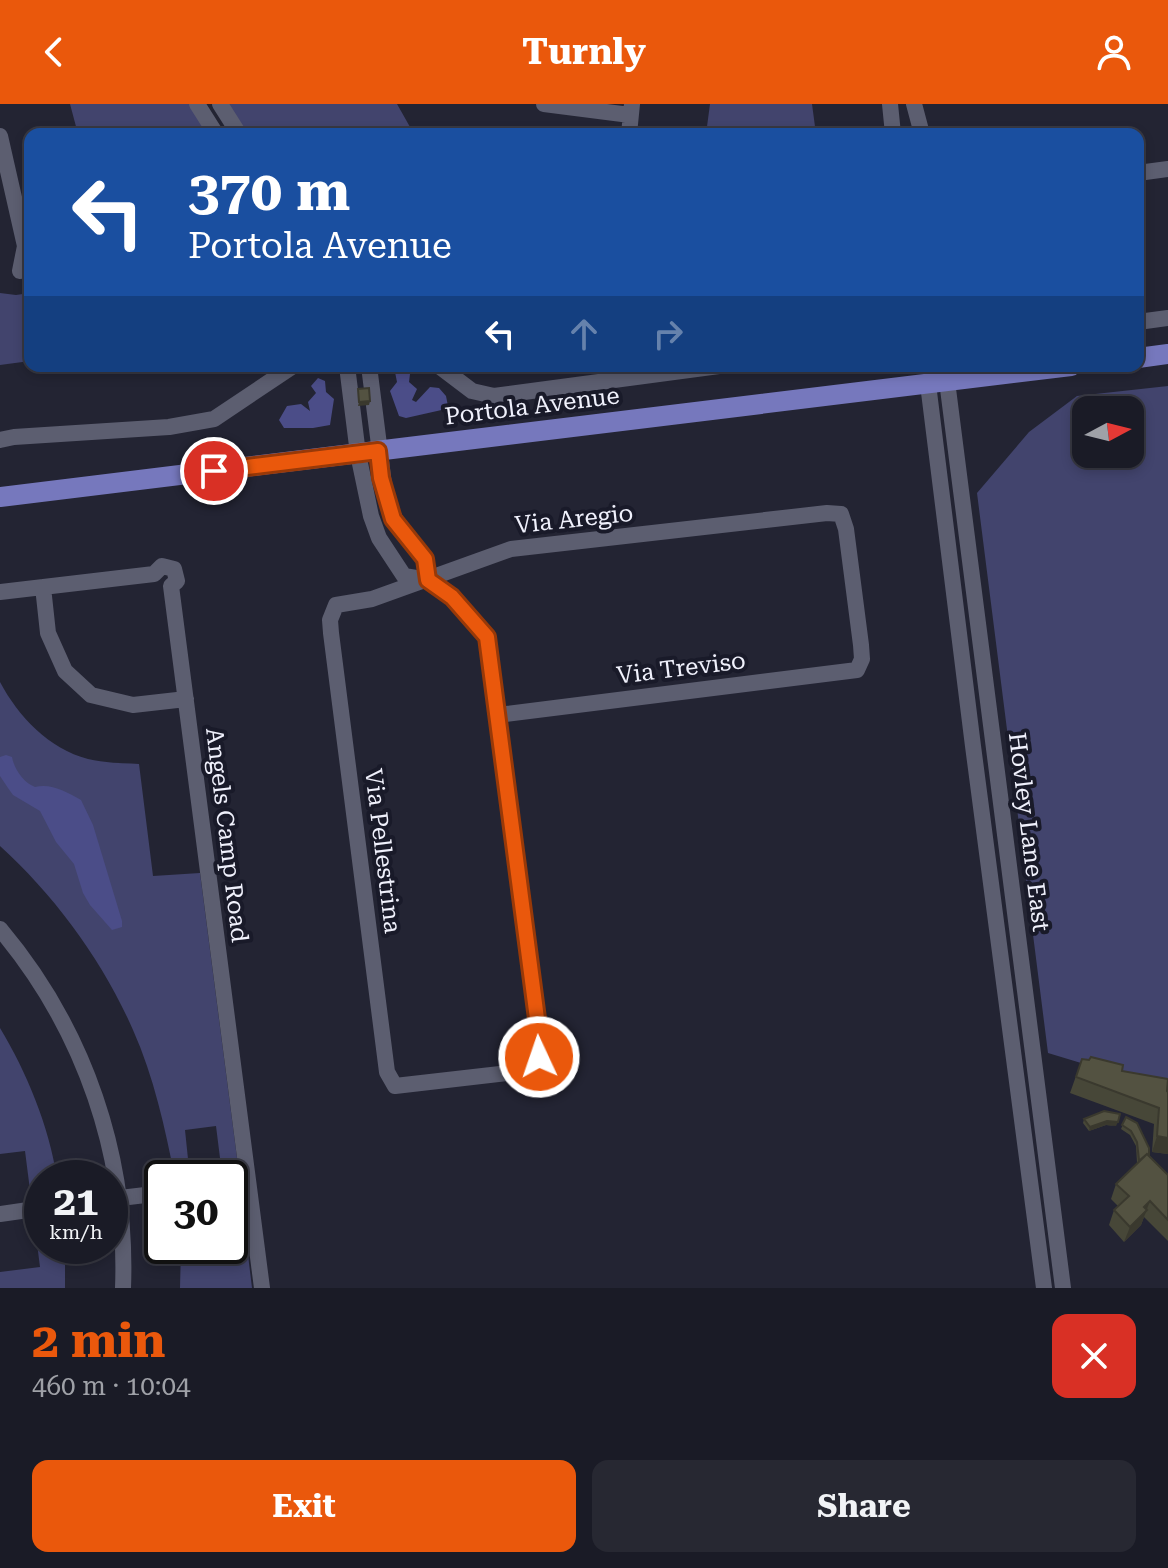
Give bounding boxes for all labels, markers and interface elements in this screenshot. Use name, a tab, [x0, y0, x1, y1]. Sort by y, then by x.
icon: back	[32, 30, 76, 74]
icon: person	[1092, 30, 1136, 74]
text: Turnly	[522, 31, 646, 73]
text: 370 m	[188, 158, 350, 224]
icon: left	[56, 160, 160, 264]
text: Portola Avenue	[188, 225, 452, 267]
icon: left	[478, 312, 522, 356]
icon: ahead	[562, 312, 606, 356]
icon: right	[646, 312, 690, 356]
street label: Portola Avenue	[443, 381, 621, 431]
north arrow	[1072, 396, 1144, 468]
map controls	[1072, 396, 1144, 468]
pin	[180, 437, 248, 505]
icon: arrive	[192, 449, 236, 493]
street label: Via Aregio	[513, 499, 635, 539]
street label: Via Treviso	[615, 646, 747, 690]
street label: Angels Camp Road	[200, 726, 254, 944]
street label: Hovley Lane East	[1003, 731, 1055, 933]
street label: Via Pellestrina	[359, 767, 407, 935]
position arrow	[497, 1015, 581, 1099]
speed limit sign: 30	[144, 1160, 248, 1264]
text: 21	[54, 1178, 98, 1225]
text: km/h	[49, 1220, 103, 1244]
text: 2 min	[32, 1313, 165, 1369]
button: close	[1052, 1314, 1136, 1398]
text: 460 m · 10:04	[32, 1371, 191, 1401]
button: Exit	[32, 1460, 576, 1552]
button: Share	[592, 1460, 1136, 1552]

